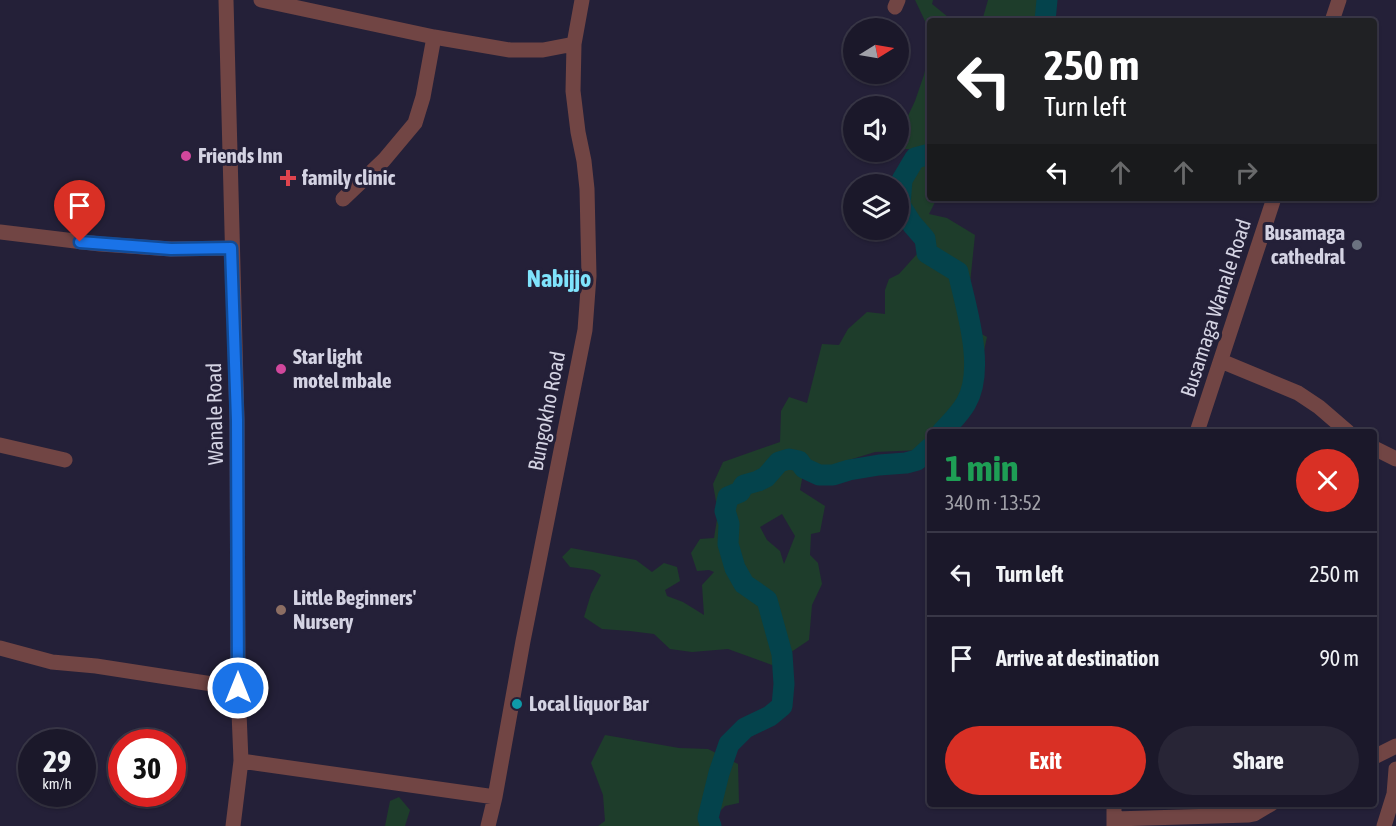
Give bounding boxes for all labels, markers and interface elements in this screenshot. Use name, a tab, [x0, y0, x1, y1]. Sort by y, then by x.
north arrow	[843, 18, 909, 84]
map controls	[843, 18, 909, 240]
text: 250 m	[1044, 41, 1139, 89]
icon: left	[945, 42, 1023, 120]
text: Turn left	[1044, 91, 1127, 122]
button: sound	[843, 96, 909, 162]
place label: Friends Inn	[198, 143, 283, 167]
marker: Friends Inn	[179, 149, 193, 163]
icon: left	[1041, 156, 1074, 189]
icon: ahead	[1104, 156, 1137, 189]
icon: ahead	[1167, 156, 1200, 189]
icon: right	[1230, 156, 1263, 189]
place label: family clinic	[301, 165, 396, 189]
marker: family clinic	[279, 169, 297, 187]
button: layers	[843, 174, 909, 240]
pin	[54, 180, 105, 242]
icon: arrive	[63, 189, 96, 222]
street label: Busamaga Wanale Road	[1175, 216, 1255, 400]
place label: Busamaga cathedral	[1264, 220, 1345, 268]
marker: Busamaga cathedral	[1350, 238, 1364, 252]
district label: Nabijjo	[527, 265, 591, 292]
place label: Star light motel mbale	[293, 344, 392, 392]
street label: Bungokho Road	[523, 349, 569, 473]
marker: Star light motel mbale	[274, 362, 288, 376]
street label: Wanale Road	[201, 363, 227, 465]
text: 1 min	[945, 447, 1019, 489]
button: close	[1296, 449, 1359, 512]
text: 340 m · 13:52	[945, 491, 1041, 514]
icon: left	[945, 558, 978, 591]
text: Turn left	[996, 561, 1063, 587]
text: 250 m	[1309, 561, 1359, 587]
place label: Little Beginners' Nursery	[293, 585, 417, 633]
marker: Little Beginners' Nursery	[274, 603, 288, 617]
icon: arrive	[945, 642, 978, 675]
text: Arrive at destination	[996, 645, 1159, 671]
text: 90 m	[1319, 645, 1359, 671]
position arrow	[206, 656, 270, 720]
place label: Local liquor Bar	[529, 691, 649, 715]
marker: Local liquor Bar	[510, 697, 524, 711]
button: Exit	[945, 726, 1146, 795]
button: Share	[1158, 726, 1359, 795]
speed limit sign: 30	[108, 729, 186, 807]
text: 29	[43, 744, 71, 778]
text: km/h	[42, 775, 72, 792]

